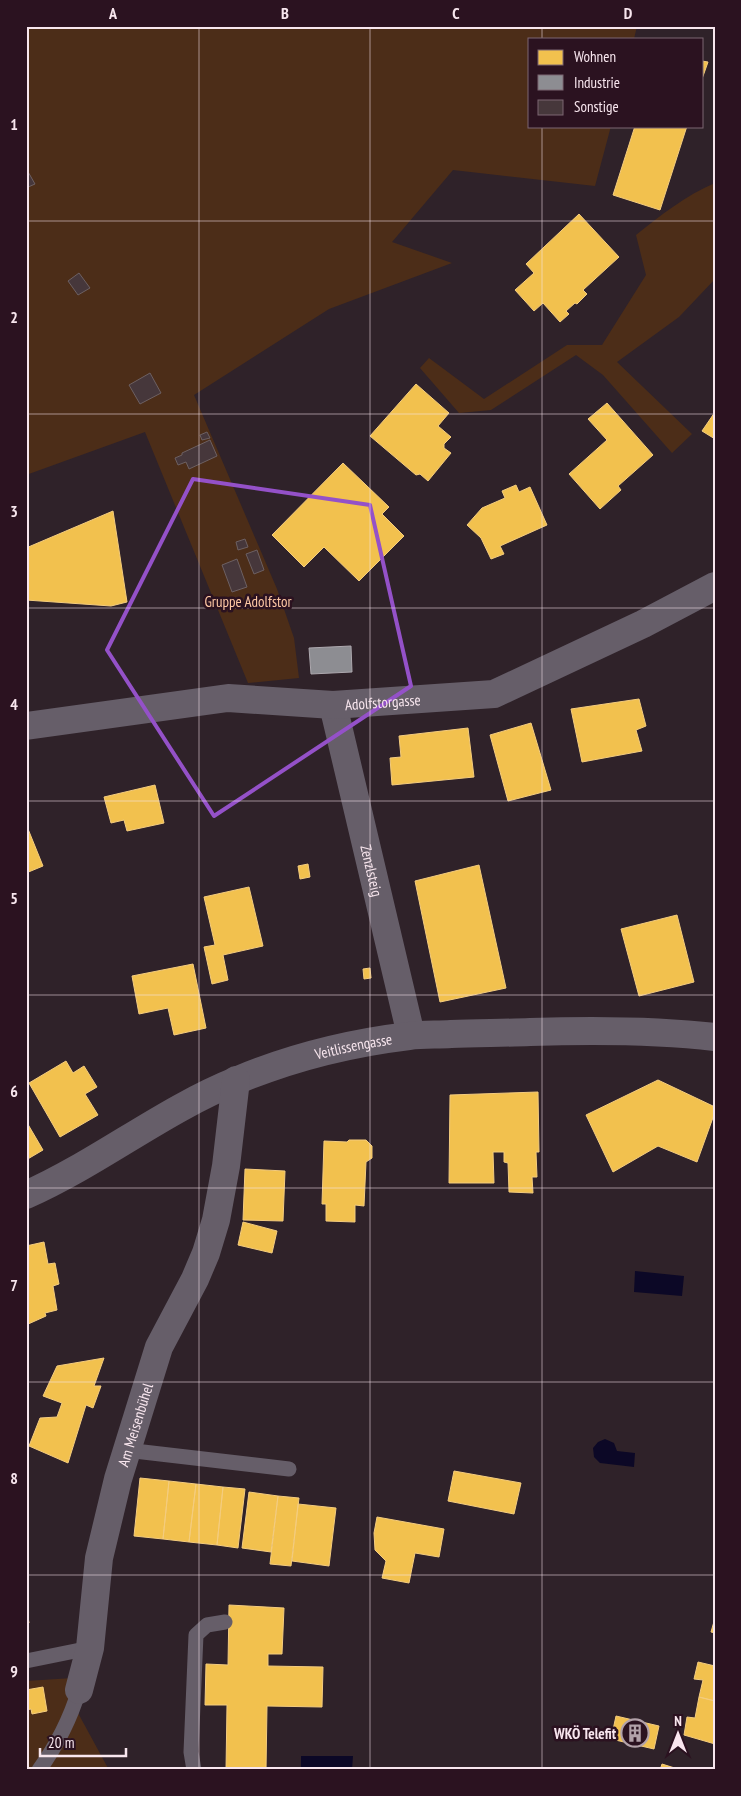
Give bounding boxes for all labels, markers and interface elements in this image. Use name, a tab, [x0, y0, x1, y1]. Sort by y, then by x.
text: A	[108, 3, 118, 23]
text: B	[281, 3, 289, 23]
text: C	[452, 3, 460, 23]
text: D	[624, 3, 633, 23]
legend	[528, 38, 704, 128]
text: Wohnen	[574, 47, 616, 66]
text: Industrie	[574, 73, 620, 92]
text: Sonstige	[574, 97, 619, 116]
text: 1	[10, 114, 18, 134]
text: 2	[10, 307, 18, 327]
text: 3	[10, 501, 18, 521]
park label: Gruppe Adolfstor	[204, 592, 292, 611]
street label: Adolfstorgasse	[344, 690, 421, 714]
text: 4	[10, 694, 18, 714]
street label: Zenzlsteig	[357, 843, 387, 898]
text: 5	[10, 888, 18, 908]
street label: Veitlissengasse	[312, 1029, 393, 1063]
text: 6	[10, 1081, 18, 1101]
text: 7	[10, 1275, 18, 1295]
street label: Am Meisenbühel	[113, 1380, 157, 1469]
text: 8	[10, 1468, 18, 1488]
text: 9	[10, 1661, 18, 1681]
north arrow	[654, 1708, 704, 1758]
text: N	[674, 1712, 682, 1730]
building icon: WKÖ Telefit	[620, 1718, 650, 1748]
place label: WKÖ Telefit	[553, 1724, 617, 1743]
scale bar	[40, 1726, 126, 1758]
text: 20 m	[48, 1733, 74, 1752]

